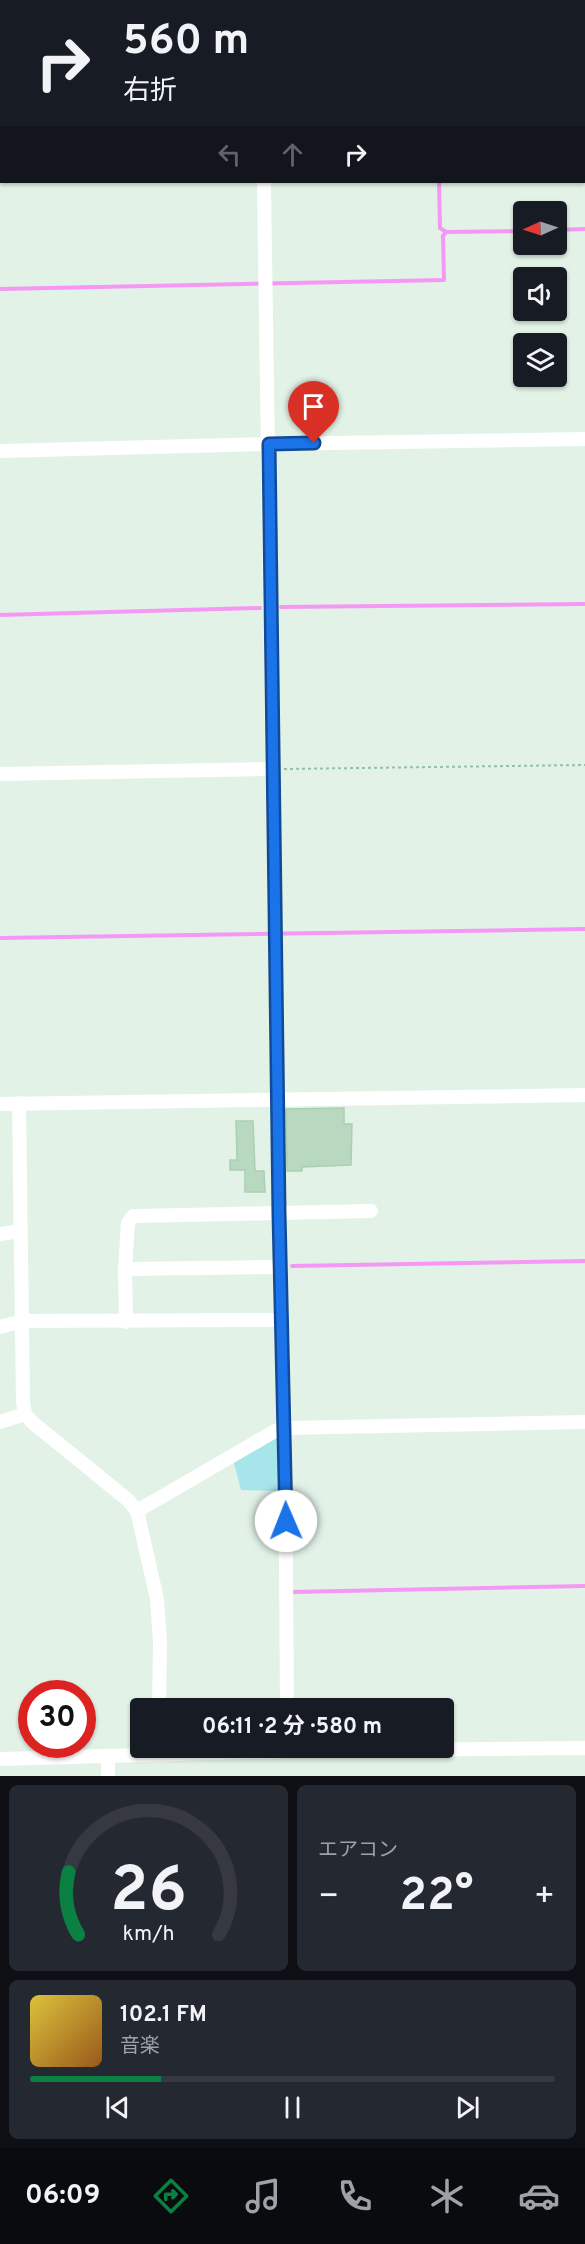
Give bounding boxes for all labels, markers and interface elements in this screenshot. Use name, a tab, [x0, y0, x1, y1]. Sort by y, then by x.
text: 560 m	[123, 16, 249, 69]
icon: right	[24, 24, 102, 102]
text: 右折	[123, 75, 177, 109]
icon: left	[213, 138, 246, 171]
icon: ahead	[276, 138, 309, 171]
icon: right	[339, 138, 372, 171]
north arrow	[513, 201, 567, 255]
map controls	[513, 201, 567, 387]
button: sound	[513, 267, 567, 321]
button: layers	[513, 333, 567, 387]
pin	[288, 381, 339, 443]
icon: arrive	[297, 390, 330, 423]
position arrow	[254, 1489, 318, 1553]
speed limit sign: 30	[18, 1680, 96, 1758]
text: 06:11 · 2 分 · 580 m	[202, 1714, 382, 1741]
text: エアコン	[318, 1838, 398, 1864]
text: 26	[110, 1854, 187, 1933]
text: 22°	[400, 1869, 473, 1926]
text: −	[318, 1877, 339, 1919]
text: +	[534, 1877, 555, 1919]
text: km/h	[122, 1921, 175, 1948]
text: 102.1 FM	[120, 2002, 207, 2029]
text: 音楽	[120, 2034, 160, 2060]
icon: previous	[101, 2091, 134, 2124]
icon: pause	[276, 2091, 309, 2124]
icon: next	[451, 2091, 484, 2124]
icon: directions	[150, 2175, 192, 2217]
icon: music	[242, 2175, 284, 2217]
icon: phone	[334, 2175, 376, 2217]
icon: climate	[426, 2175, 468, 2217]
icon: car	[518, 2175, 560, 2217]
text: 06:09	[25, 2179, 100, 2213]

